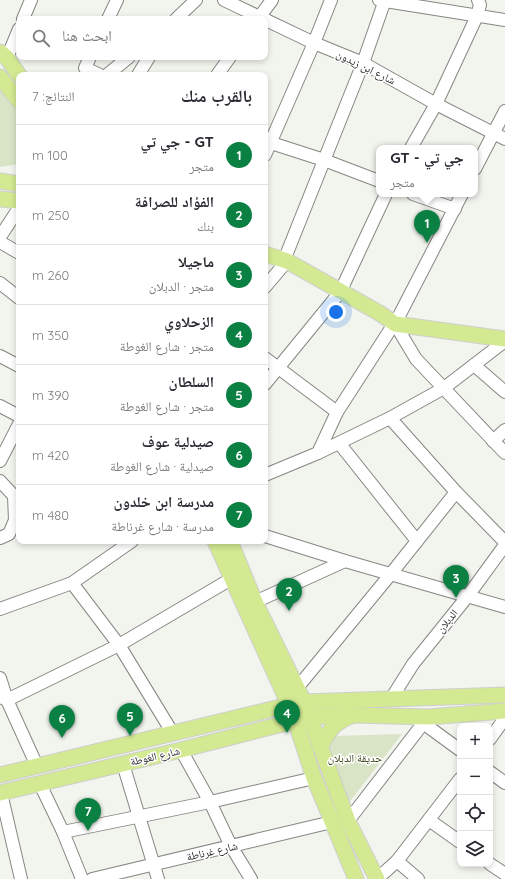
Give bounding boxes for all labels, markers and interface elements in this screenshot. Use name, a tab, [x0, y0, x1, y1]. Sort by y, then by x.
search box	[16, 16, 268, 60]
text: ابحث هنا	[62, 26, 112, 45]
icon: search	[30, 27, 52, 49]
street label: شارع ابن زيدون	[334, 47, 398, 87]
text: بالقرب منك	[181, 85, 252, 106]
text: النتائج: 7	[32, 88, 75, 104]
text: GT - جي تي	[140, 132, 214, 151]
popup	[376, 145, 478, 197]
text: 100 m	[32, 147, 68, 163]
text: 1	[236, 147, 242, 163]
text: GT - جي تي	[390, 148, 464, 167]
text: متجر	[189, 158, 214, 174]
text: متجر	[390, 174, 415, 190]
text: الفؤاد للصرافة	[135, 192, 214, 211]
text: 250 m	[32, 207, 69, 223]
text: 2	[235, 207, 243, 223]
pin: 1	[414, 210, 440, 243]
text: بنك	[197, 218, 214, 234]
text: ماجيلا	[178, 252, 214, 271]
text: 260 m	[32, 267, 69, 283]
text: 3	[236, 267, 243, 283]
text: متجر · الدبلان	[149, 278, 214, 294]
your location	[326, 302, 346, 322]
text: الزحلاوي	[164, 312, 214, 331]
text: 350 m	[32, 327, 69, 343]
text: 4	[235, 327, 243, 343]
text: متجر · شارع الغوطة	[120, 338, 214, 354]
text: السلطان	[168, 372, 214, 391]
text: 390 m	[32, 387, 69, 403]
text: 5	[235, 387, 243, 403]
text: متجر · شارع الغوطة	[120, 398, 214, 414]
text: صيدلية عوف	[142, 432, 214, 451]
text: 420 m	[32, 447, 69, 463]
text: 6	[235, 447, 243, 463]
text: صيدلية · شارع الغوطة	[110, 458, 214, 474]
text: مدرسة ابن خلدون	[114, 492, 214, 511]
text: 480 m	[32, 507, 69, 523]
text: 7	[235, 507, 243, 523]
text: مدرسة · شارع غرناطة	[111, 518, 214, 534]
pin: 3	[443, 565, 469, 598]
pin: 2	[276, 578, 302, 611]
street label: الدبلان	[433, 606, 461, 636]
pin: 4	[274, 700, 300, 733]
pin: 5	[117, 703, 143, 736]
pin: 6	[49, 705, 75, 738]
map controls	[457, 723, 493, 867]
button: +	[457, 723, 493, 759]
street label: شارع الغوطة	[129, 743, 181, 769]
park label: حديقة الدبلان	[328, 751, 382, 765]
button: −	[457, 759, 493, 795]
button: locate	[457, 795, 493, 831]
pin: 7	[75, 798, 101, 831]
button: layers	[457, 831, 493, 867]
street label: شارع غرناطة	[185, 838, 239, 864]

